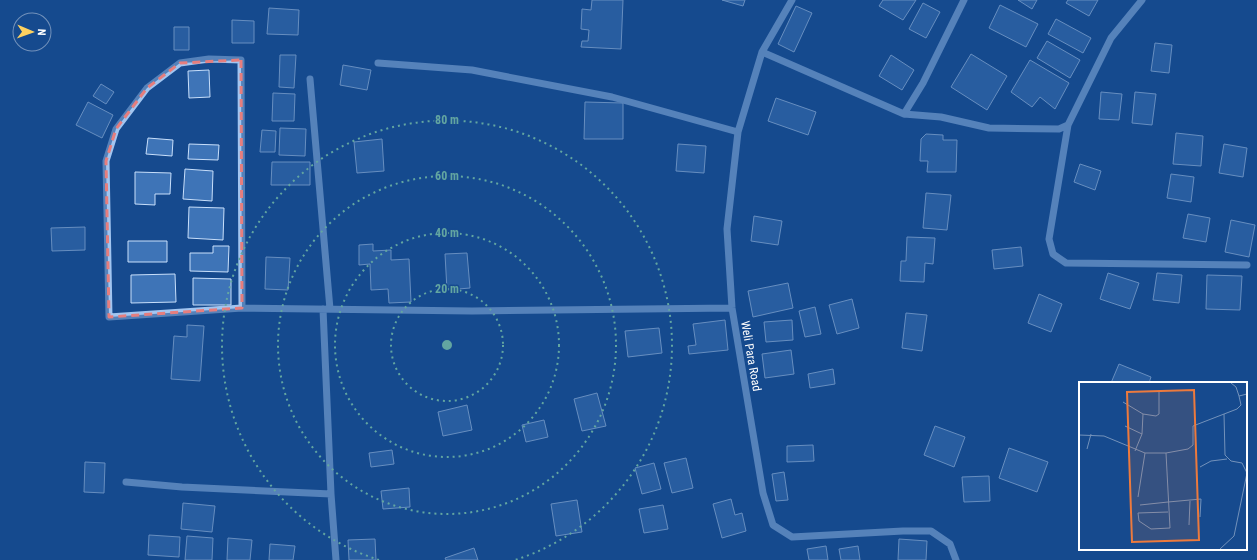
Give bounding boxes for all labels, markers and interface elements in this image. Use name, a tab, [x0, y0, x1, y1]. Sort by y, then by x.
north arrow	[12, 12, 52, 52]
text: N	[35, 29, 48, 36]
text: 80 m	[435, 113, 459, 127]
text: 60 m	[435, 169, 459, 183]
text: 40 m	[435, 226, 459, 240]
text: 20 m	[435, 282, 459, 296]
street label: Weli Para Road	[738, 320, 764, 392]
centre of rings	[440, 338, 454, 352]
inset map	[1079, 382, 1247, 550]

